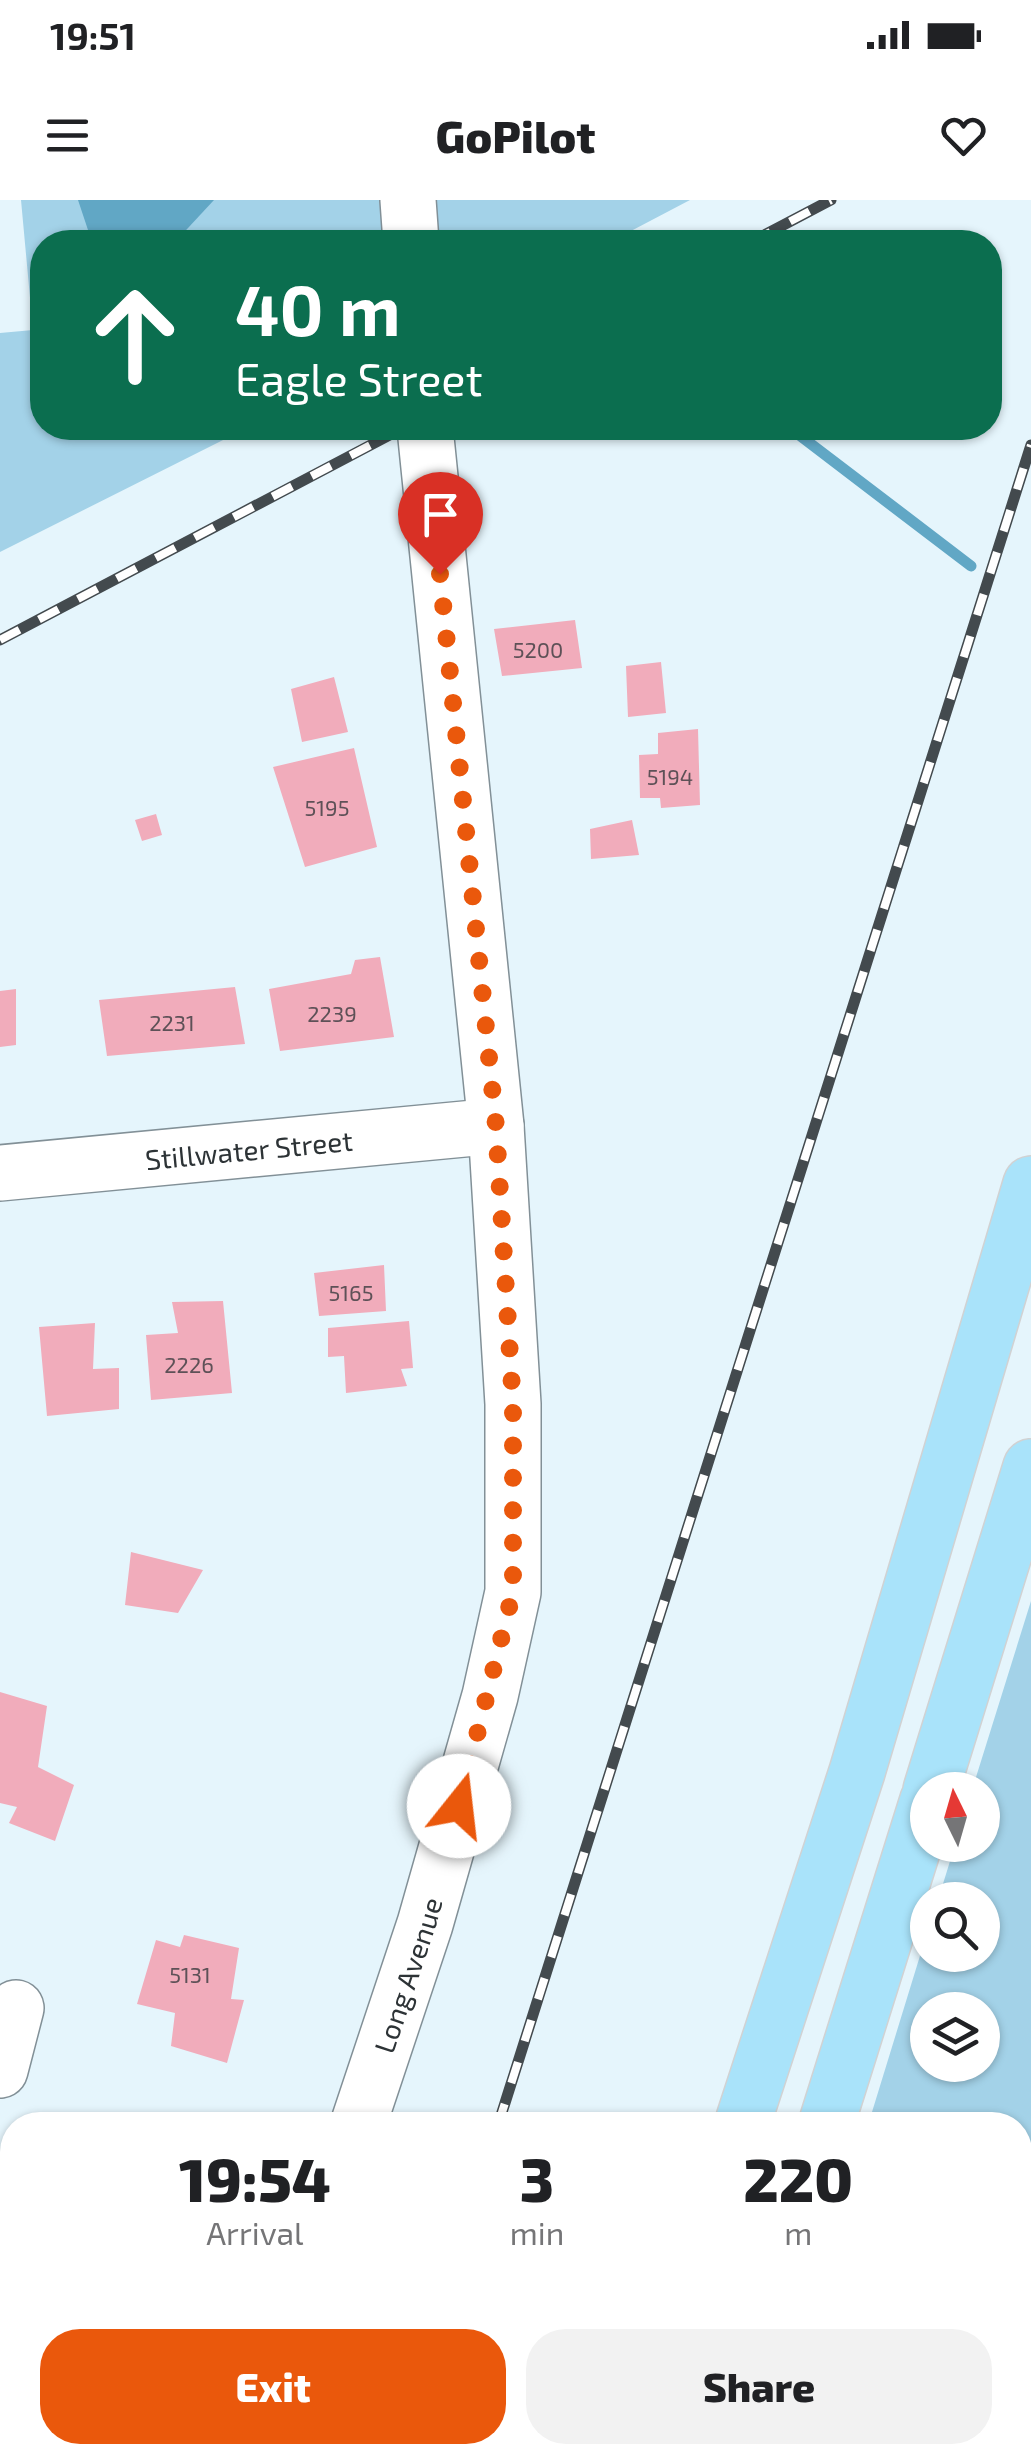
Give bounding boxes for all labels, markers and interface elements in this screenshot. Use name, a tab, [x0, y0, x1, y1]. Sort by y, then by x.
text: 19:51	[50, 12, 136, 58]
icon: menu	[40, 108, 95, 163]
text: GoPilot	[436, 108, 595, 162]
icon: heart	[936, 108, 991, 163]
text: 40 m	[235, 266, 401, 350]
icon: ahead	[70, 270, 200, 400]
text: Eagle Street	[235, 351, 483, 405]
pin	[398, 472, 483, 575]
icon: arrive	[413, 487, 468, 542]
house number: 5200	[513, 636, 563, 662]
house number: 5194	[647, 763, 693, 789]
house number: 5195	[305, 794, 349, 820]
house number: 2239	[307, 1000, 357, 1026]
house number: 2231	[149, 1009, 195, 1035]
street label: Stillwater Street	[144, 1123, 354, 1176]
house number: 5165	[329, 1279, 373, 1305]
house number: 2226	[164, 1351, 214, 1377]
position arrow	[407, 1754, 511, 1858]
north arrow	[910, 1772, 1000, 1862]
map controls	[910, 1772, 1000, 2082]
button: search	[910, 1882, 1000, 1972]
street label: Long Avenue	[366, 1893, 449, 2057]
house number: 5131	[169, 1961, 211, 1987]
button: layers	[910, 1992, 1000, 2082]
text: 19:54	[179, 2142, 331, 2214]
text: 3	[520, 2142, 554, 2214]
text: 220	[743, 2142, 853, 2214]
text: Arrival	[206, 2213, 304, 2251]
text: min	[510, 2213, 564, 2251]
text: m	[784, 2213, 812, 2251]
button: Exit	[40, 2329, 506, 2444]
button: Share	[526, 2329, 992, 2444]

